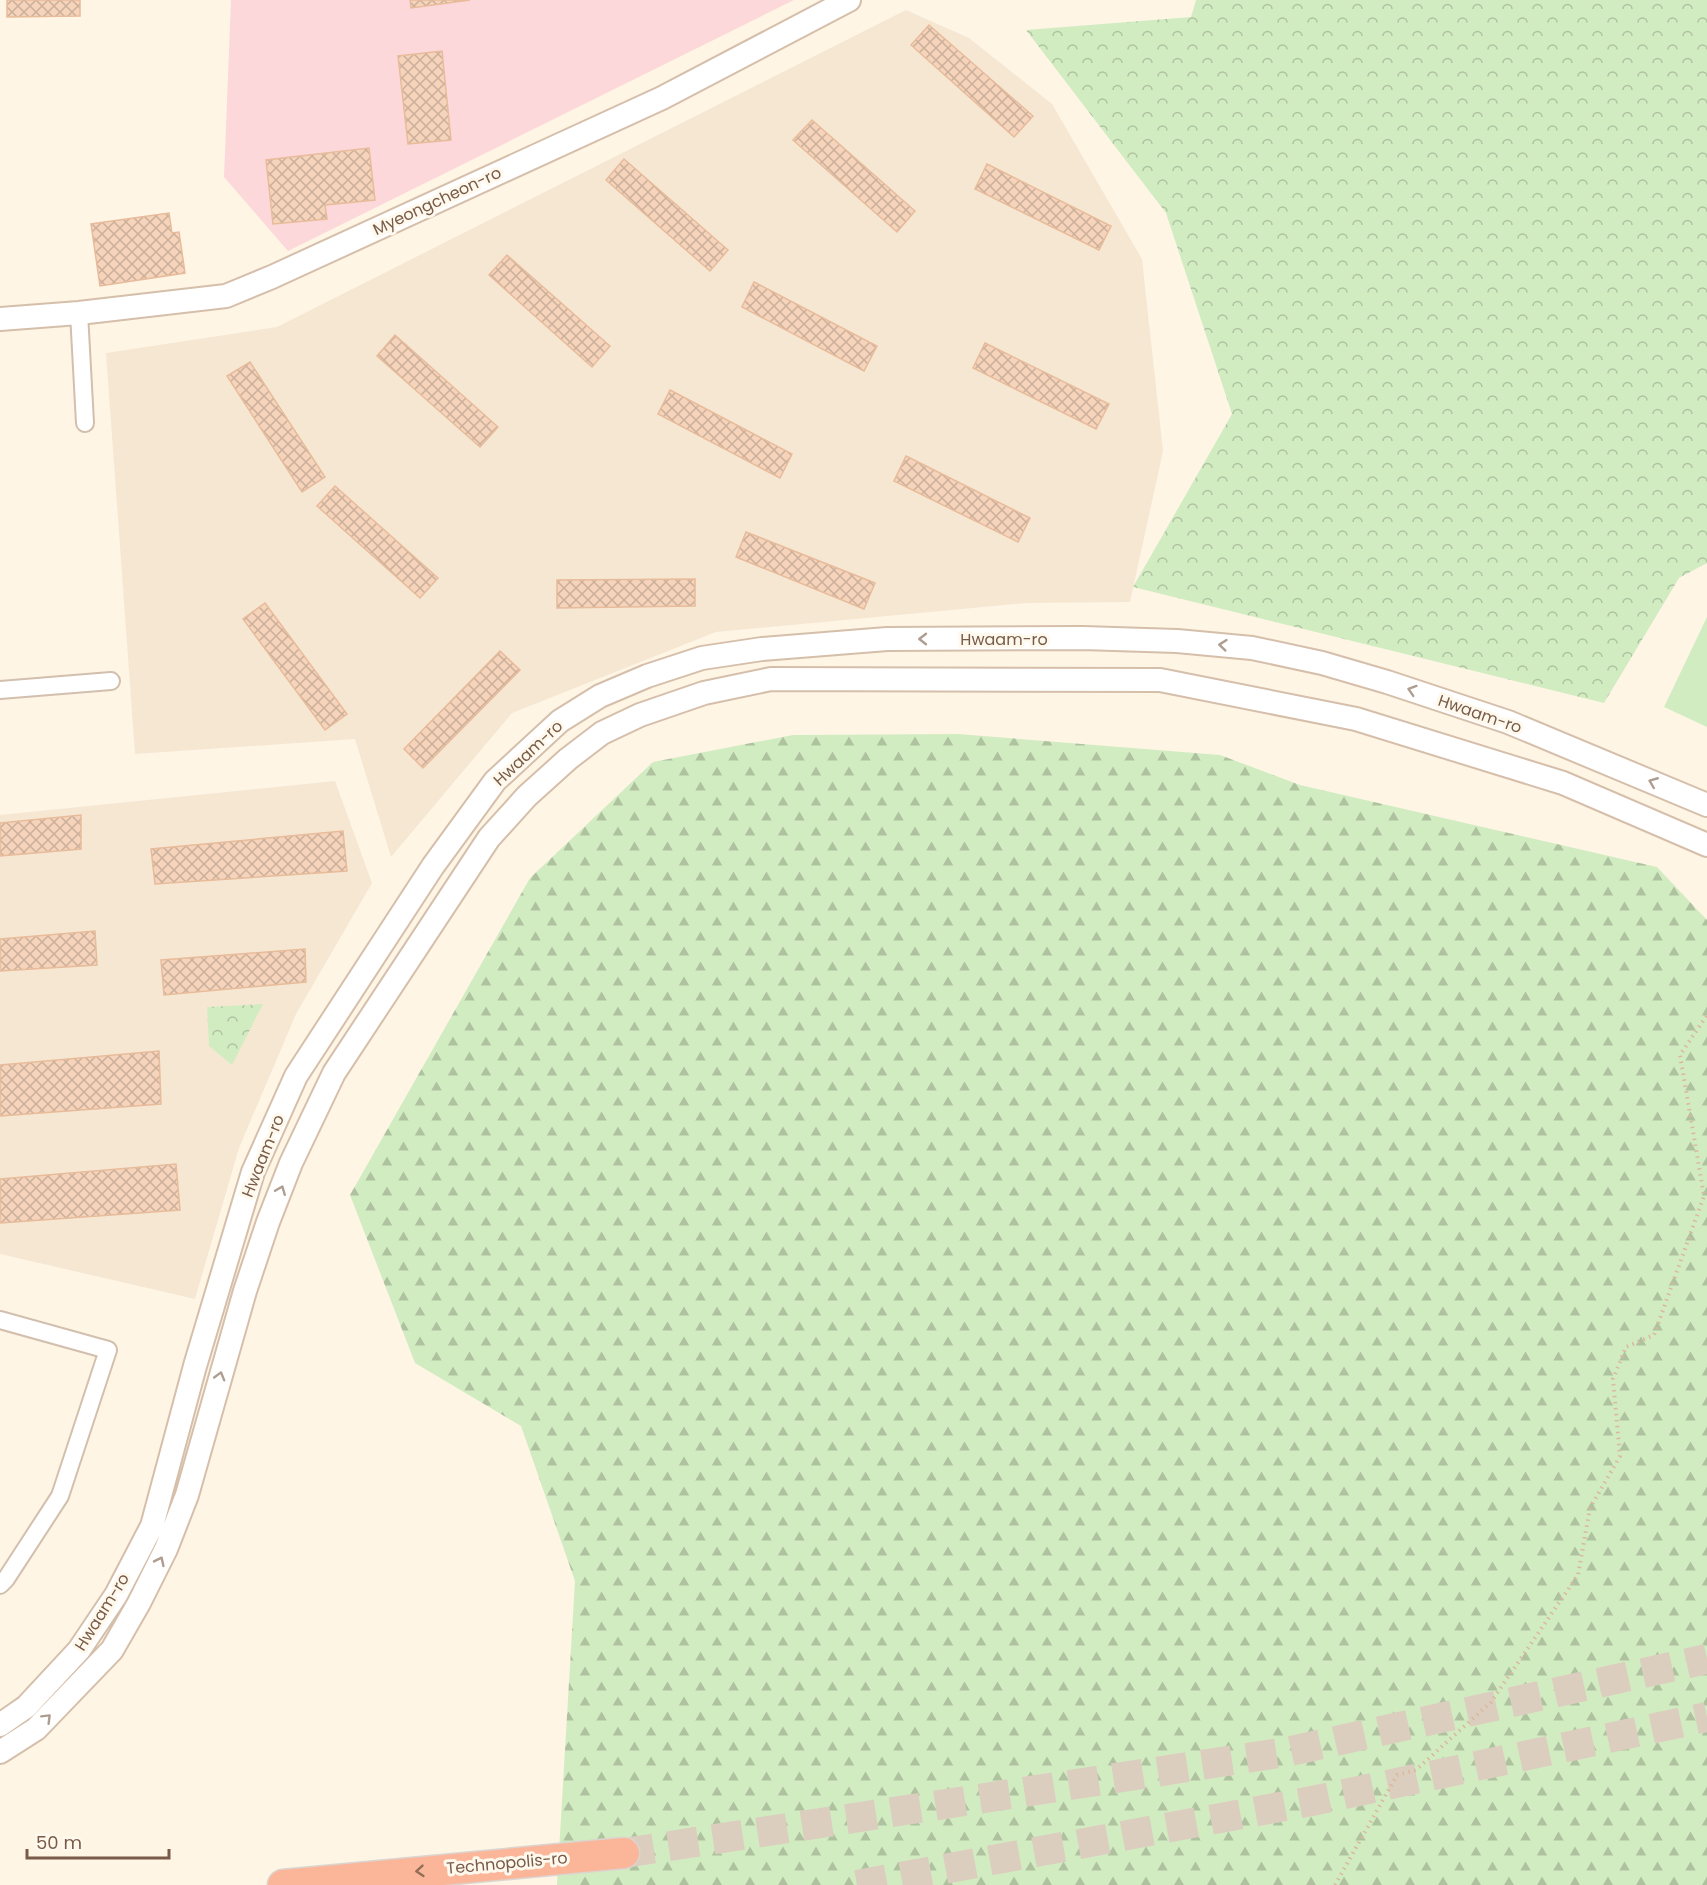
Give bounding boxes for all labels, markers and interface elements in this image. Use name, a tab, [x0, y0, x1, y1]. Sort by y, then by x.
street label: Myeongcheon-ro	[369, 161, 505, 241]
street label: Hwaam-ro	[960, 628, 1048, 651]
one-way arrow	[919, 633, 928, 645]
one-way arrow	[1218, 639, 1227, 652]
one-way arrow	[1407, 685, 1418, 698]
street label: Hwaam-ro	[1435, 689, 1525, 739]
street label: Hwaam-ro	[488, 715, 568, 791]
one-way arrow	[1648, 777, 1659, 789]
street label: Hwaam-ro	[236, 1111, 290, 1201]
one-way arrow	[273, 1186, 286, 1196]
one-way arrow	[213, 1371, 226, 1381]
one-way arrow	[153, 1556, 165, 1567]
street label: Hwaam-ro	[69, 1569, 135, 1655]
one-way arrow	[40, 1714, 51, 1725]
scale bar	[27, 1822, 170, 1860]
text: 50 m	[36, 1830, 82, 1855]
street label: Technopolis-ro	[446, 1846, 568, 1880]
one-way arrow	[415, 1864, 424, 1877]

